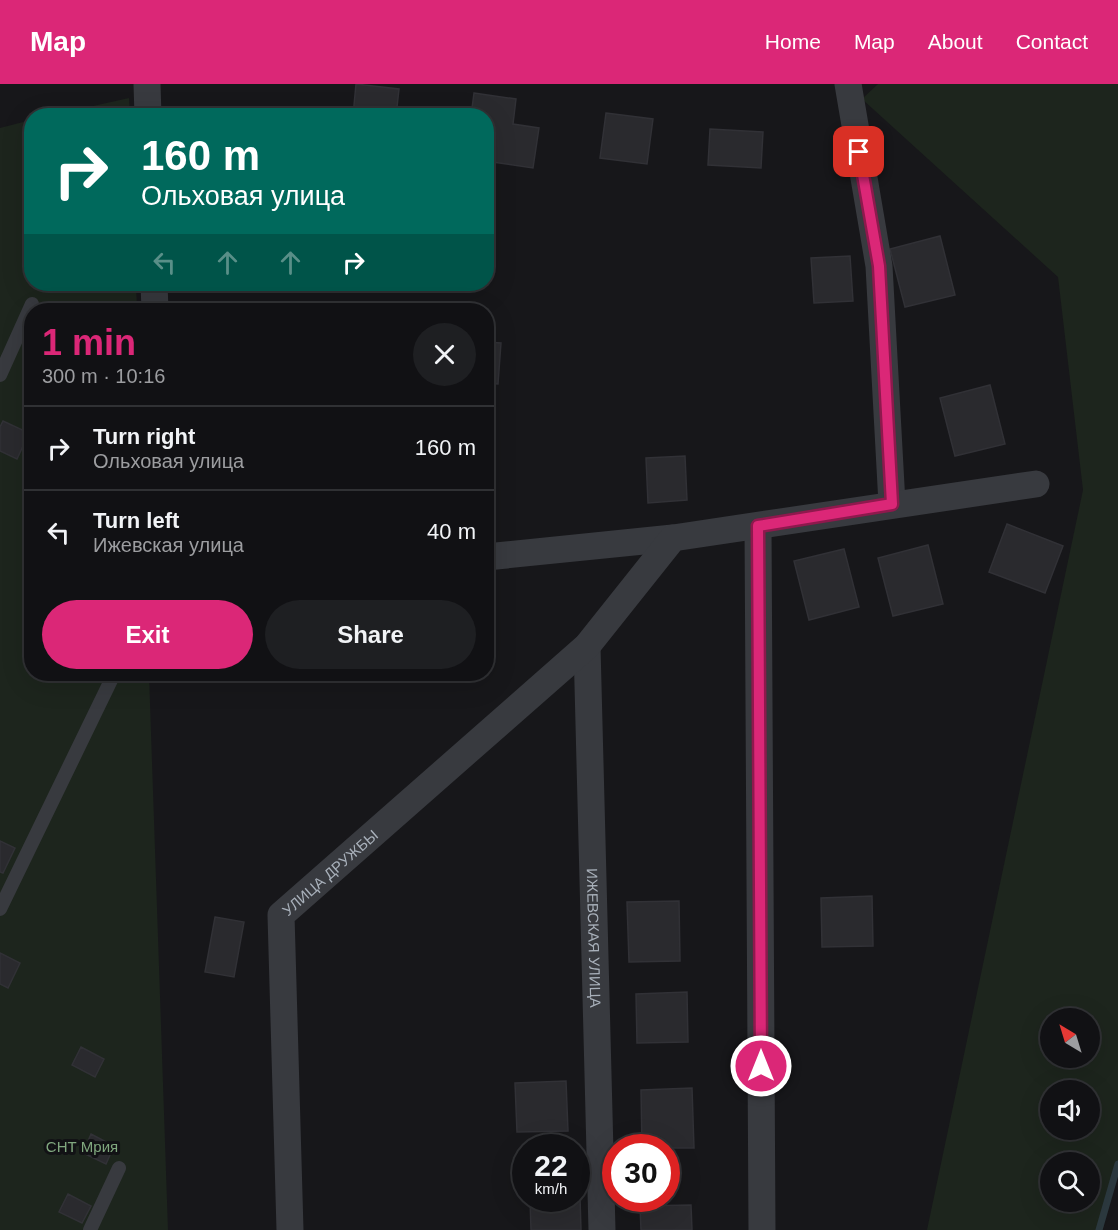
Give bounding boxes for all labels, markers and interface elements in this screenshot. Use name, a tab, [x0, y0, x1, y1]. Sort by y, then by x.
text: Map	[30, 26, 86, 57]
text: Home	[765, 30, 821, 53]
text: Map	[854, 30, 895, 53]
text: About	[928, 30, 983, 53]
text: Contact	[1016, 30, 1088, 53]
pin	[833, 126, 884, 177]
icon: right	[42, 132, 120, 210]
text: 160 m	[141, 132, 260, 179]
icon: arrive	[842, 135, 875, 168]
text: Ольховая улица	[141, 181, 345, 211]
icon: left	[148, 246, 181, 279]
icon: ahead	[211, 246, 244, 279]
icon: ahead	[274, 246, 307, 279]
icon: right	[337, 246, 370, 279]
text: 1 min	[42, 322, 136, 363]
button: close	[413, 323, 476, 386]
text: 300 m · 10:16	[42, 365, 165, 387]
text: Turn right	[93, 424, 195, 449]
icon: right	[42, 432, 75, 465]
text: 160 m	[415, 435, 476, 460]
text: Ольховая улица	[93, 450, 244, 472]
text: Turn left	[93, 508, 179, 533]
icon: left	[42, 516, 75, 549]
text: 40 m	[427, 519, 476, 544]
text: Ижевская улица	[93, 534, 244, 556]
button: Exit	[42, 600, 253, 669]
button: Share	[265, 600, 476, 669]
street label: УЛИЦА ДРУЖБЫ	[279, 826, 381, 919]
street label: ИЖЕВСКАЯ УЛИЦА	[584, 868, 605, 1008]
north arrow	[1040, 1008, 1100, 1068]
map controls	[1040, 1008, 1100, 1212]
position arrow	[729, 1034, 793, 1098]
button: sound	[1040, 1080, 1100, 1140]
speed limit sign: 30	[602, 1134, 680, 1212]
park label: СНТ Мрия	[46, 1138, 118, 1155]
text: 22	[534, 1149, 568, 1182]
button: search	[1040, 1152, 1100, 1212]
text: km/h	[535, 1180, 567, 1197]

